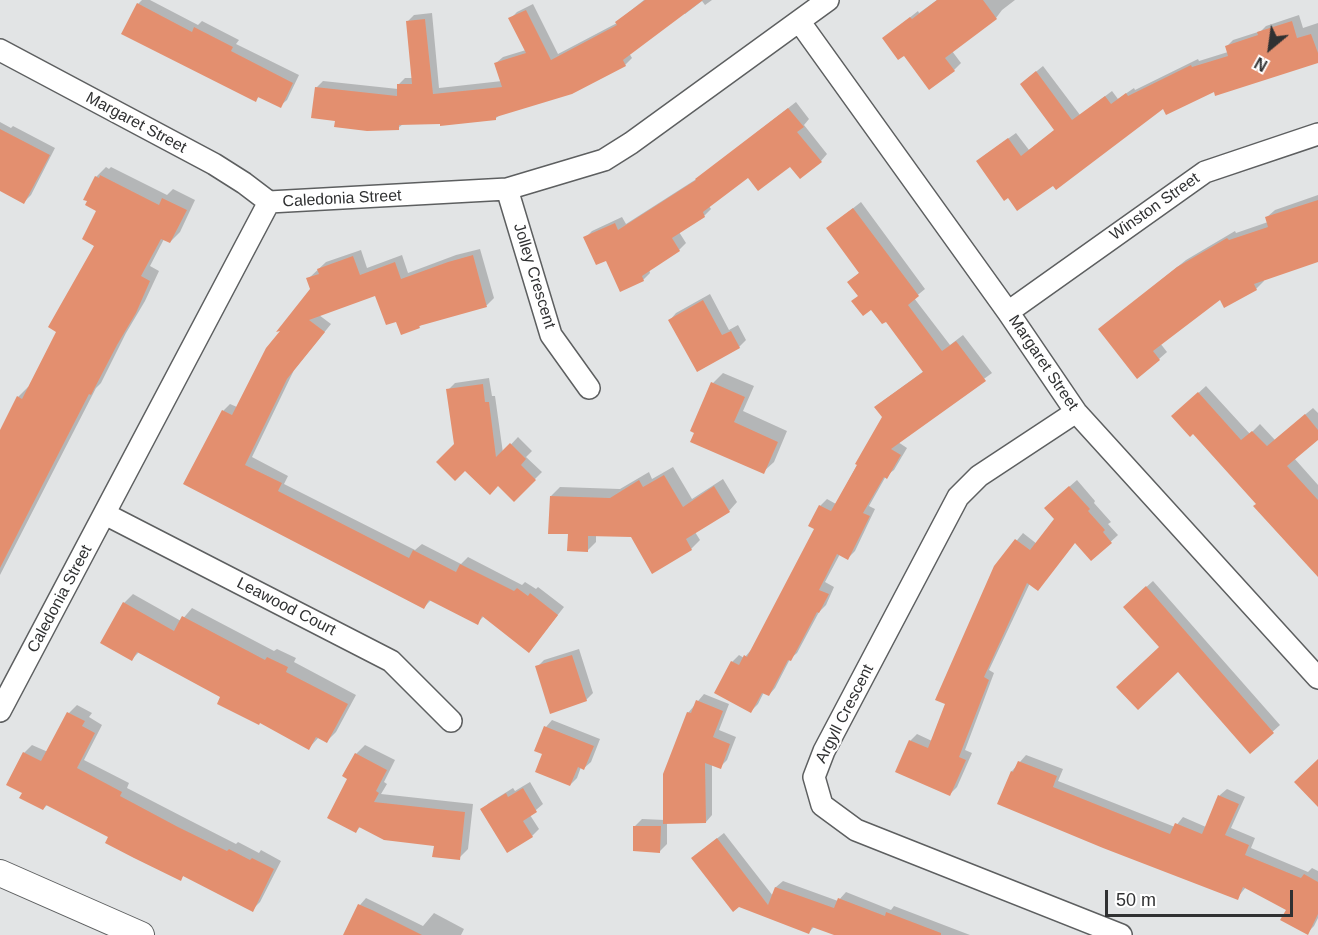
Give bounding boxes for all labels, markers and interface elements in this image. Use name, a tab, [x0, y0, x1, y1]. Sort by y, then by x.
north arrow	[1240, 18, 1300, 78]
text: N	[1252, 54, 1270, 74]
street label: Margaret Street	[82, 88, 190, 158]
street label: Winston Street	[1107, 169, 1203, 245]
street label: Caledonia Street	[282, 186, 402, 212]
street label: Jolley Crescent	[509, 221, 559, 331]
street label: Margaret Street	[1004, 312, 1082, 414]
street label: Caledonia Street	[24, 542, 96, 656]
street label: Leawood Court	[233, 574, 339, 640]
street label: Argyll Crescent	[812, 661, 878, 767]
scale bar	[1108, 878, 1296, 916]
text: 50 m	[1116, 890, 1156, 910]

